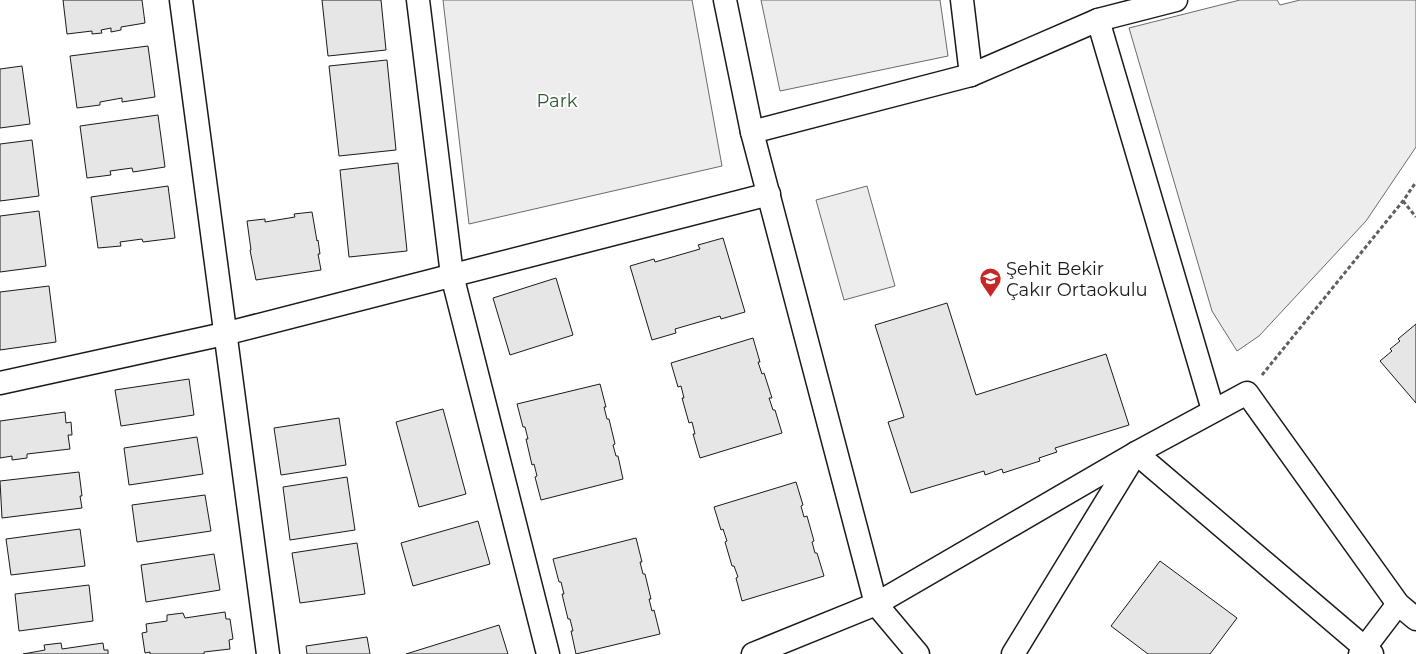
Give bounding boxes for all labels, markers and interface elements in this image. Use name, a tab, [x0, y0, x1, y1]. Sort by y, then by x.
park label: Park	[536, 90, 578, 112]
place label: Şehit Bekir Çakır Ortaokulu	[1006, 258, 1148, 301]
school or university icon: Şehit Bekir Çakır Ortaokulu	[978, 267, 1002, 298]

